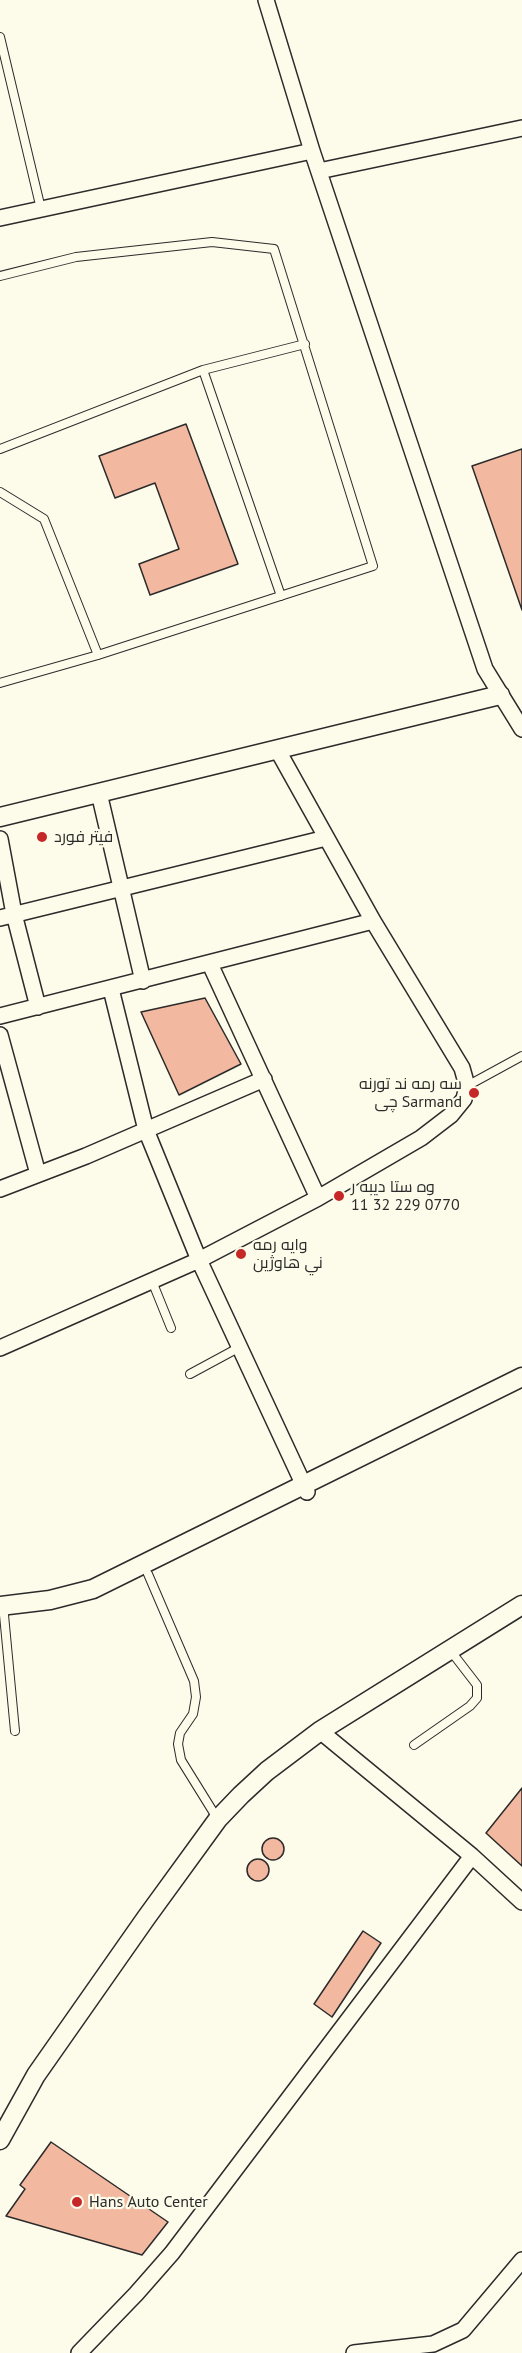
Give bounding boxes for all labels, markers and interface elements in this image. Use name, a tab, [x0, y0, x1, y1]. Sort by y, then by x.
place label: فيتر فورد	[54, 827, 113, 847]
marker: فيتر فورد	[35, 830, 49, 844]
place label: سه رمه ند تورنه چی Sarmand	[359, 1074, 462, 1112]
marker: سه رمه ند تورنه چی Sarmand	[467, 1086, 481, 1100]
place label: وه ستا دیبه ر 11 32 229 0770	[351, 1177, 460, 1215]
marker: وه ستا دیبه ر 11 32 229 0770	[332, 1189, 346, 1203]
place label: وايه رمه ني هاوژين	[253, 1235, 323, 1273]
marker: وايه رمه ني هاوژين	[234, 1247, 248, 1261]
place label: Hans Auto Center	[89, 2192, 208, 2212]
marker: Hans Auto Center	[70, 2195, 84, 2209]

